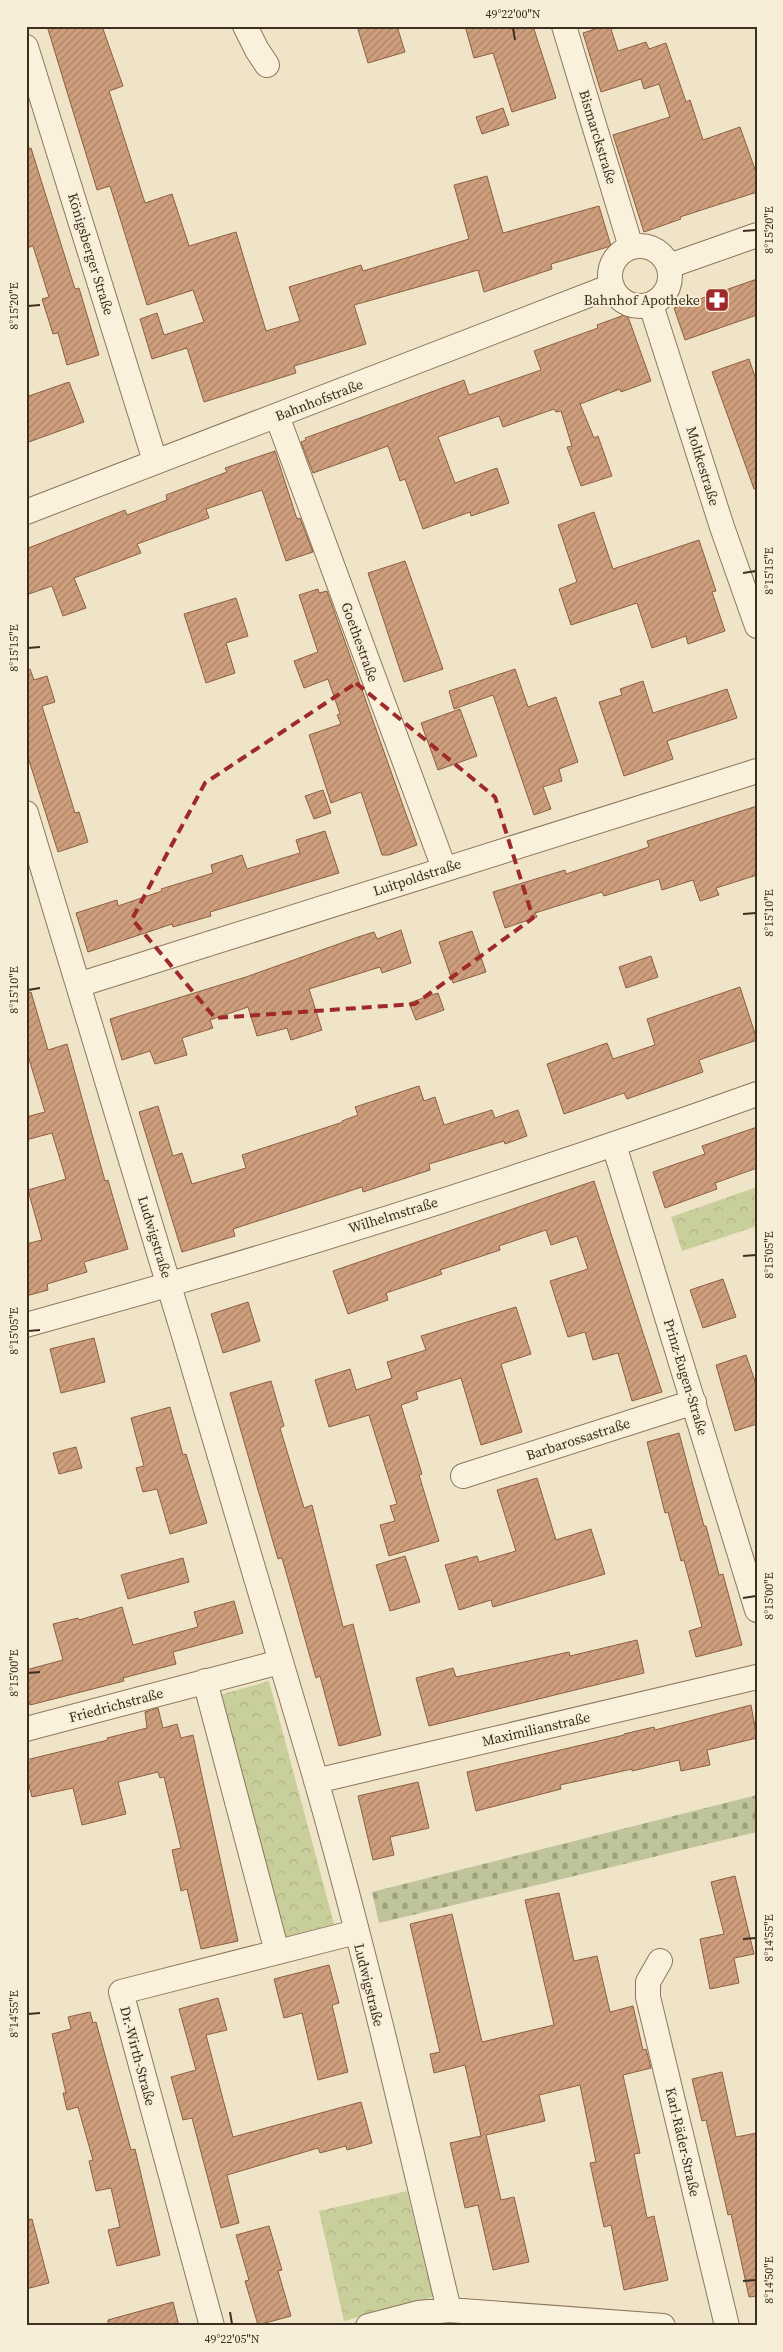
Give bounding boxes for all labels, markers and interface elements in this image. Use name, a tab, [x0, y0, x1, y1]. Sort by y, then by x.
text: 49°22'00"N	[485, 6, 541, 22]
street label: Bismarckstraße	[574, 87, 622, 187]
street label: Königsberger Straße	[63, 190, 119, 318]
text: 8°15'20"E	[761, 206, 777, 254]
text: 8°15'20"E	[6, 282, 22, 330]
pharmacy icon: Bahnhof Apotheke	[704, 287, 730, 313]
place label: Bahnhof Apotheke	[584, 290, 700, 310]
street label: Bahnhofstraße	[272, 374, 366, 426]
street label: Moltkestraße	[681, 424, 725, 508]
text: 8°15'15"E	[761, 547, 777, 595]
street label: Goethestraße	[336, 599, 384, 685]
text: 8°15'15"E	[6, 624, 22, 672]
street label: Luitpoldstraße	[370, 853, 464, 901]
text: 8°15'10"E	[761, 889, 777, 937]
text: 8°15'10"E	[6, 966, 22, 1014]
street label: Wilhelmstraße	[346, 1192, 440, 1238]
street label: Ludwigstraße	[133, 1193, 177, 1281]
text: 8°15'05"E	[761, 1231, 777, 1279]
text: 8°15'05"E	[6, 1307, 22, 1355]
street label: Prinz-Eugen-Straße	[659, 1316, 713, 1438]
street label: Barbarossastraße	[523, 1413, 633, 1465]
text: 8°15'00"E	[761, 1572, 777, 1620]
text: 8°15'00"E	[6, 1649, 22, 1697]
street label: Friedrichstraße	[67, 1683, 165, 1727]
street label: Maximilianstraße	[480, 1707, 592, 1751]
text: 8°14'55"E	[761, 1914, 777, 1962]
street label: Ludwigstraße	[349, 1941, 389, 2029]
text: 8°14'55"E	[6, 1990, 22, 2038]
street label: Dr.-Wirth-Straße	[115, 2004, 161, 2108]
street label: Karl-Räder-Straße	[661, 2085, 705, 2199]
text: 8°14'50"E	[761, 2256, 777, 2304]
text: 49°22'05"N	[204, 2331, 260, 2347]

